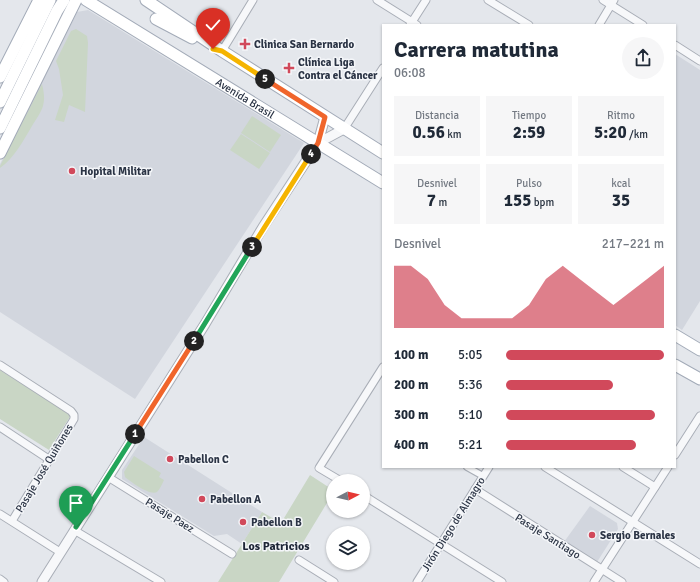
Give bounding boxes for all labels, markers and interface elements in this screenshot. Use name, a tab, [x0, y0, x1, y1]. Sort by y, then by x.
pin	[196, 8, 230, 49]
icon: check	[202, 14, 224, 36]
text: Carrera matutina	[394, 36, 559, 63]
button: share	[622, 37, 664, 79]
marker: Clinica San Bernardo	[239, 38, 251, 50]
place label: Clinica San Bernardo	[254, 38, 354, 51]
place label: Clínica Liga Contra el Cáncer	[298, 56, 378, 82]
marker: Clínica Liga Contra el Cáncer	[283, 62, 295, 74]
text: 06:08	[394, 65, 426, 81]
pin: 5	[255, 69, 275, 89]
text: 5	[262, 72, 268, 85]
street label: Avenida Brasil	[213, 75, 277, 122]
text: Distancia	[415, 109, 459, 122]
text: Tiempo	[512, 109, 546, 122]
text: Ritmo	[607, 109, 635, 122]
text: 0.56	[412, 122, 445, 143]
text: 2:59	[513, 122, 545, 143]
text: 5:20	[594, 122, 627, 143]
text: km	[445, 128, 462, 141]
text: /km	[627, 128, 648, 141]
pin: 4	[301, 144, 321, 164]
text: 4	[308, 147, 314, 160]
place label: Hopital Militar	[80, 165, 152, 178]
marker: Hopital Militar	[67, 166, 77, 176]
text: Desnivel	[417, 177, 457, 190]
text: Pulso	[516, 177, 542, 190]
text: kcal	[611, 177, 631, 190]
text: 7	[427, 190, 436, 211]
text: 155	[504, 190, 531, 211]
text: 35	[612, 190, 630, 211]
text: m	[436, 196, 447, 209]
text: bpm	[531, 196, 554, 209]
text: Desnivel	[394, 236, 441, 252]
text: 217–221 m	[602, 236, 664, 252]
pin: 3	[242, 237, 262, 257]
text: 3	[249, 240, 255, 253]
pin: 2	[184, 331, 204, 351]
text: 2	[191, 334, 197, 347]
text: 100 m	[394, 347, 428, 363]
text: 5:05	[458, 347, 483, 363]
text: 200 m	[394, 377, 428, 393]
text: 5:36	[458, 377, 483, 393]
text: 300 m	[394, 407, 428, 423]
text: 5:10	[458, 407, 483, 423]
street label: Pasaje José Quiñones	[13, 422, 76, 515]
pin: 1	[125, 424, 145, 444]
text: 1	[132, 427, 138, 440]
text: 400 m	[394, 437, 428, 453]
text: 5:21	[458, 437, 483, 453]
place label: Pabellon C	[178, 453, 229, 466]
marker: Pabellon C	[165, 454, 175, 464]
north arrow	[326, 474, 370, 518]
map controls	[326, 474, 370, 570]
street label: Jirón Diego de Almagro	[419, 474, 488, 574]
pin	[59, 486, 93, 527]
icon: arrive	[65, 492, 87, 514]
place label: Pabellon A	[210, 493, 261, 506]
marker: Pabellon A	[197, 494, 207, 504]
street label: Pasaje Paez	[143, 495, 197, 536]
street label: Pasaje Santiago	[513, 511, 583, 562]
place label: Pabellon B	[251, 516, 302, 529]
marker: Pabellon B	[238, 517, 248, 527]
button: layers	[326, 526, 370, 570]
place label: Sergio Bernales	[600, 529, 675, 542]
marker: Sergio Bernales	[587, 530, 597, 540]
district label: Los Patricios	[242, 539, 310, 554]

